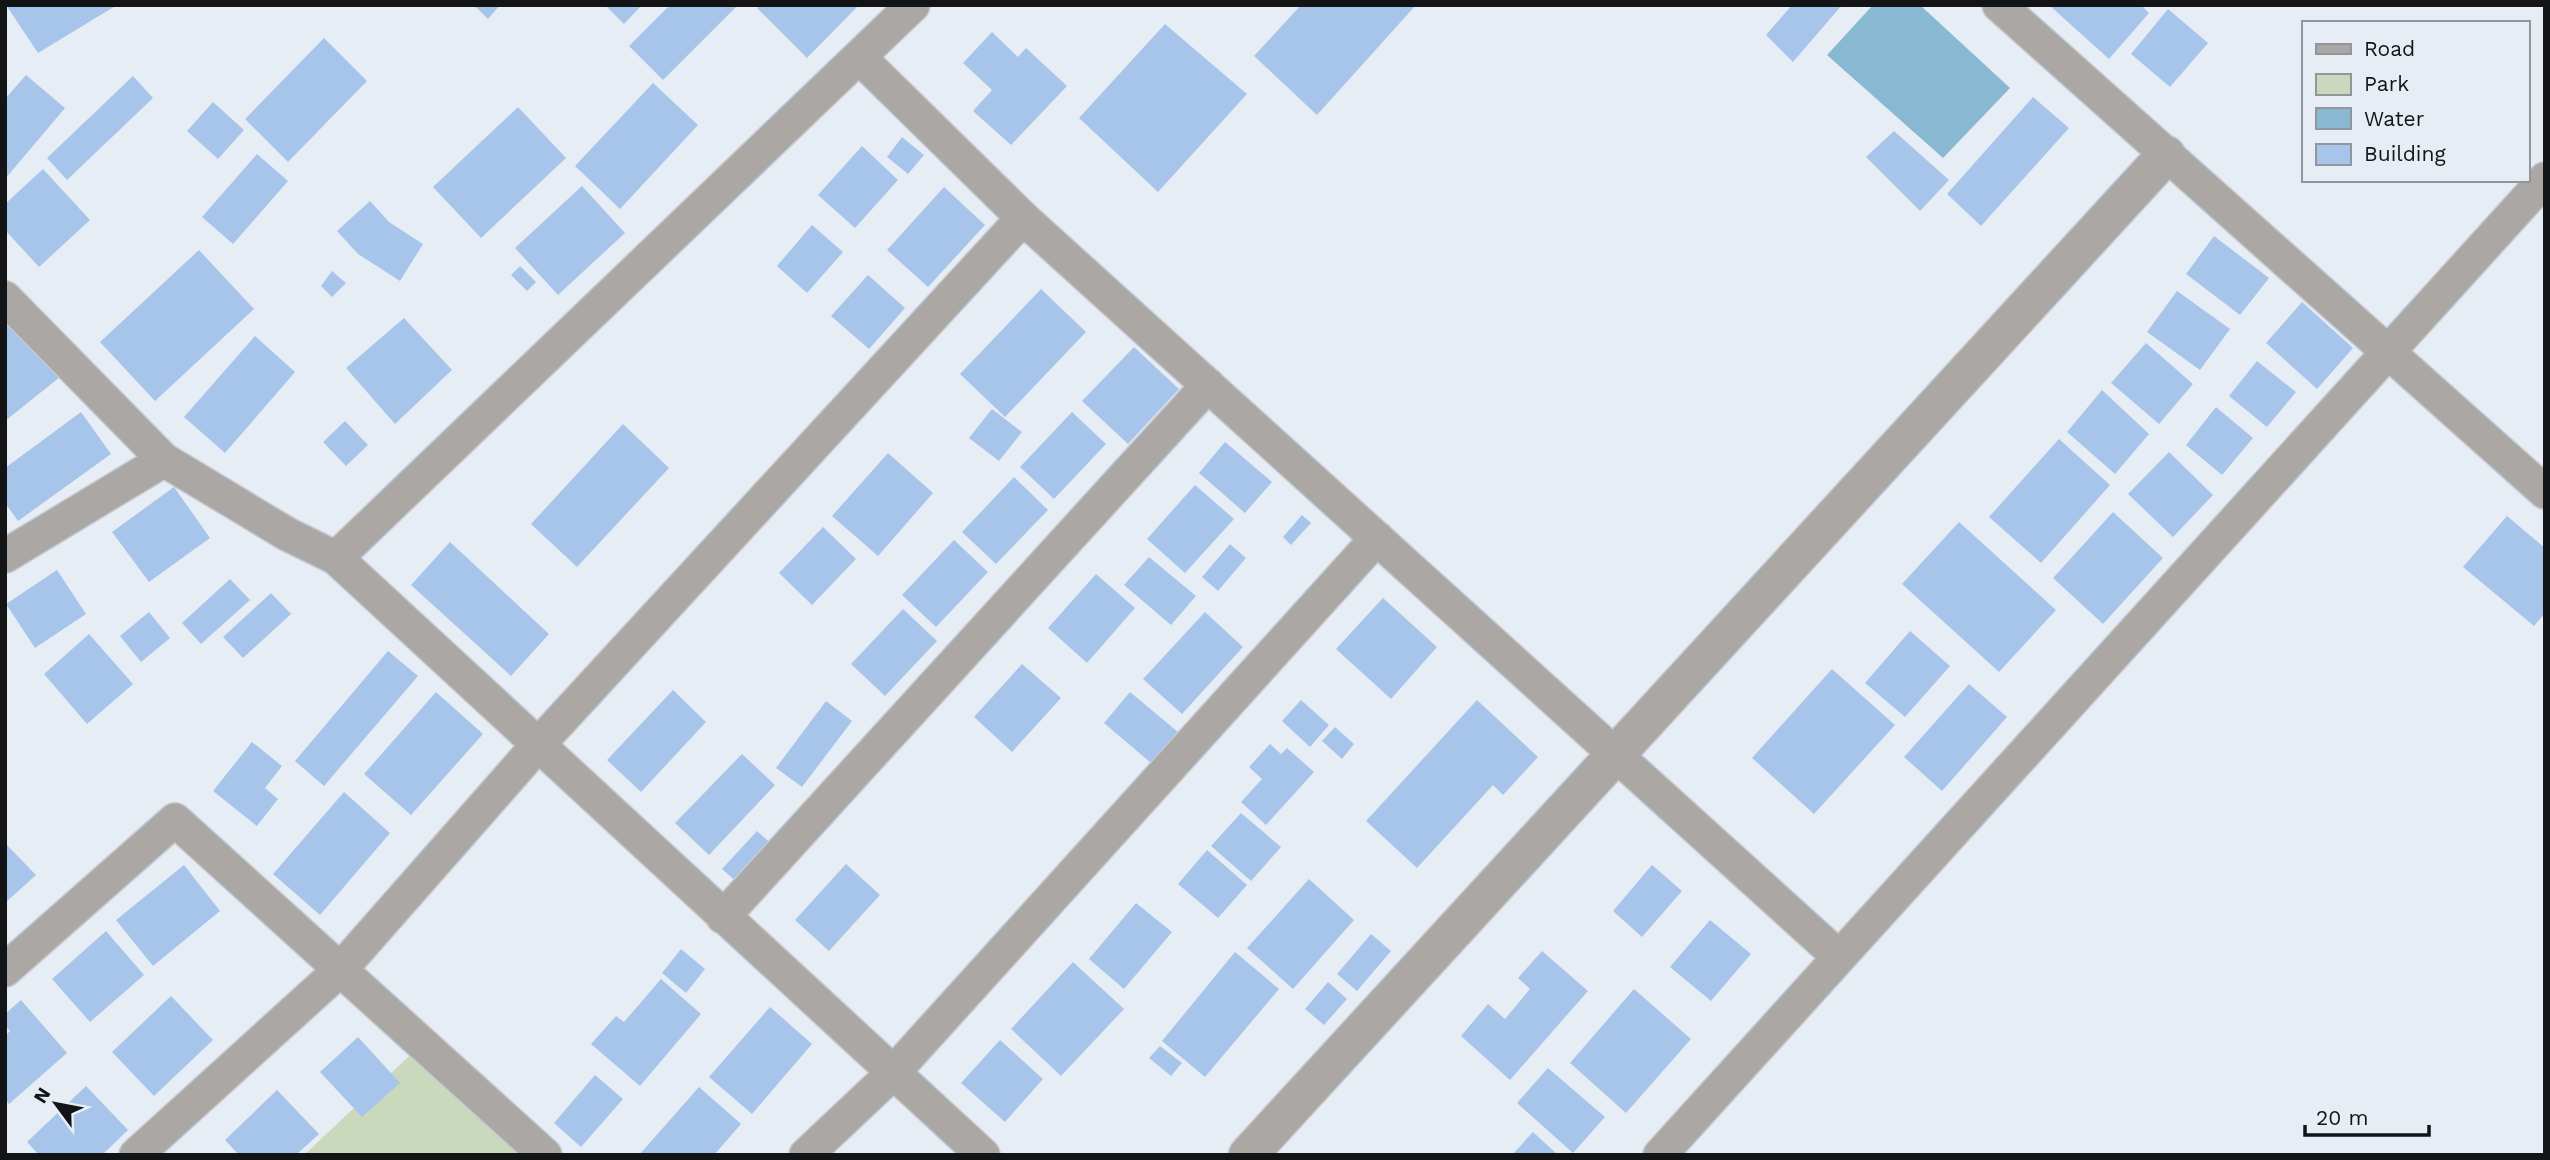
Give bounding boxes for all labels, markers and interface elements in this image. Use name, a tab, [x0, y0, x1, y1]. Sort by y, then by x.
legend	[2302, 21, 2529, 182]
text: Road	[2364, 36, 2415, 61]
text: Park	[2364, 71, 2409, 96]
text: Water	[2364, 106, 2425, 131]
text: Building	[2364, 141, 2446, 166]
north arrow	[21, 1069, 91, 1139]
text: N	[29, 1083, 55, 1107]
scale bar	[2305, 1094, 2429, 1138]
text: 20 m	[2316, 1105, 2368, 1130]

